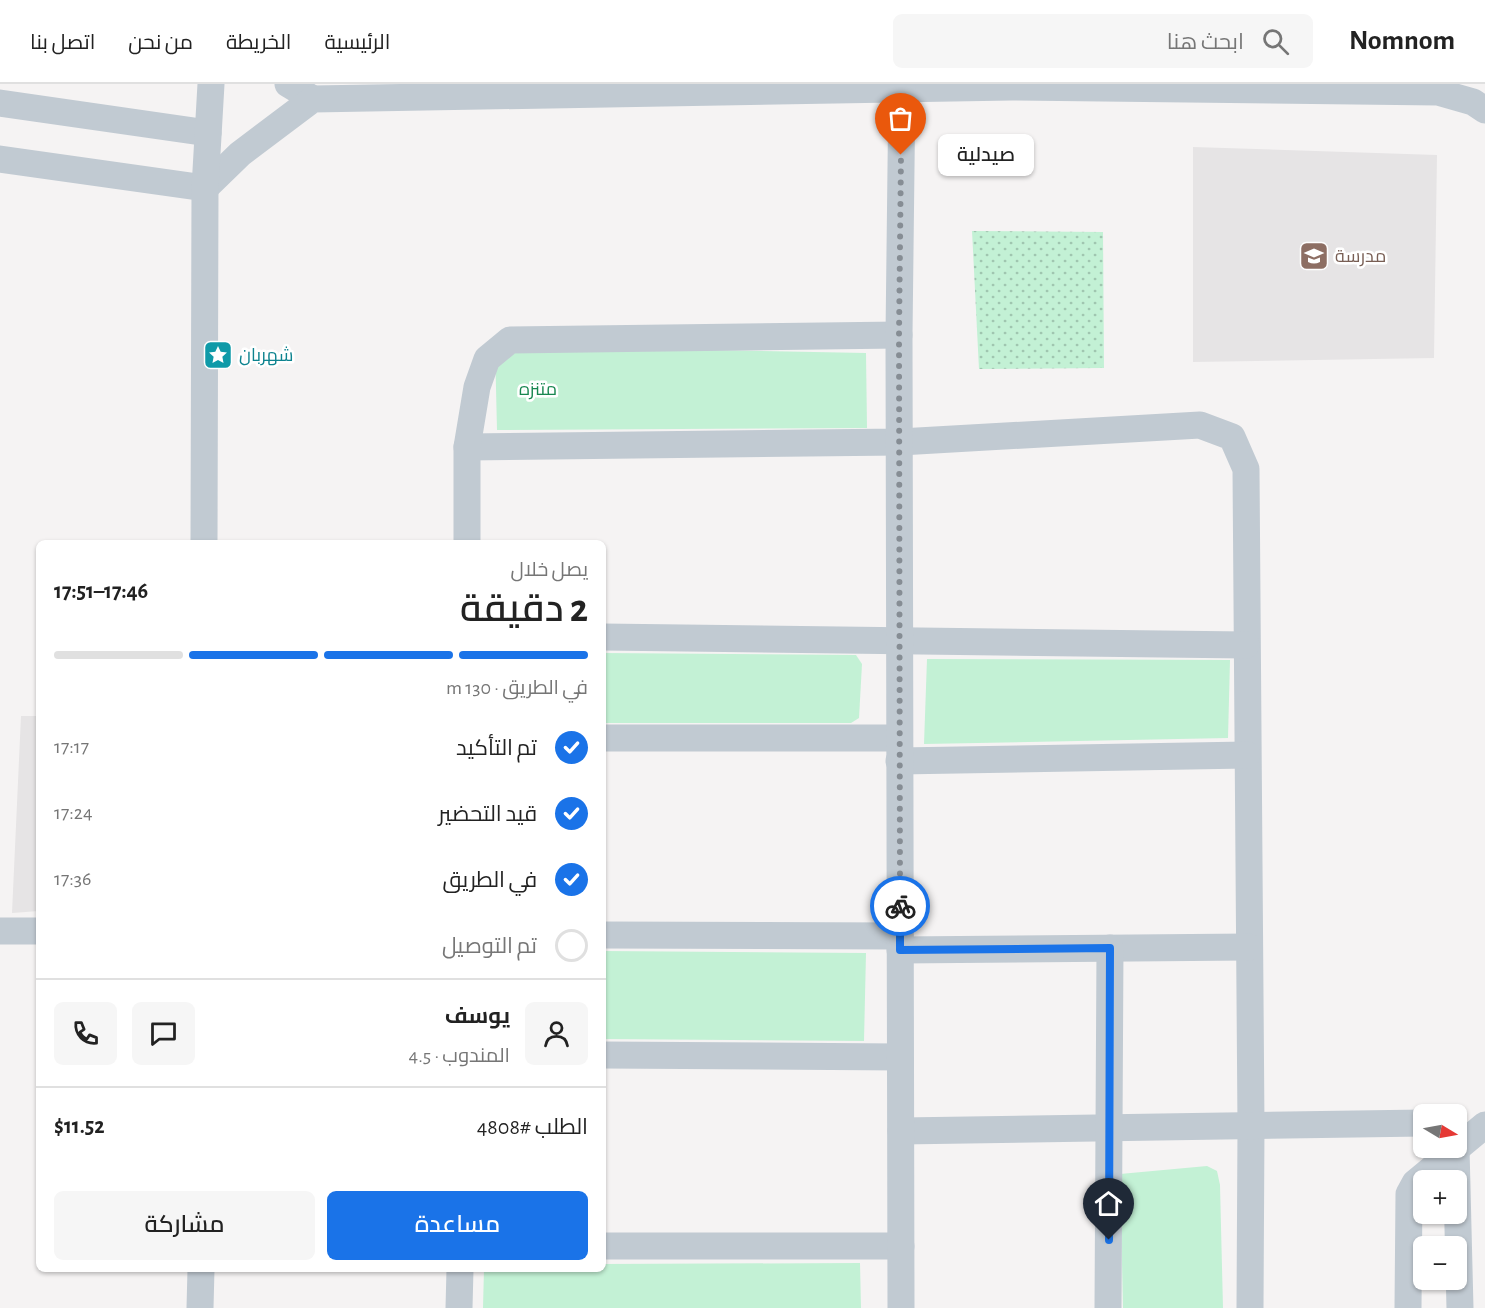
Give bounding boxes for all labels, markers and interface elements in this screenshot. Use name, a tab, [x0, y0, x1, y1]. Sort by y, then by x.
search box	[893, 14, 1313, 68]
icon: search	[1259, 25, 1292, 58]
text: Nomnom	[1349, 27, 1455, 55]
text: ابحث هنا	[1167, 31, 1244, 53]
text: اتصل بنا	[30, 32, 95, 53]
text: من نحن	[128, 32, 193, 53]
text: الخريطة	[226, 32, 291, 53]
text: الرئيسية	[324, 32, 390, 53]
pin	[875, 93, 926, 155]
icon: bag	[884, 102, 917, 135]
callout: صيدلية	[937, 134, 1033, 176]
text: صيدلية	[957, 145, 1015, 165]
school or university icon: مدرسة	[1298, 240, 1330, 272]
place label: مدرسة	[1335, 248, 1386, 267]
place icon: شهربان	[202, 339, 234, 371]
place label: شهربان	[239, 346, 293, 366]
park label: متنزه	[519, 381, 557, 400]
text: يصل خلال	[510, 560, 588, 580]
text: 17:46–17:51	[54, 580, 148, 602]
text: 2 دقيقة	[460, 590, 588, 629]
text: في الطريق · 130 m	[446, 678, 588, 698]
icon: check	[555, 731, 588, 764]
text: 17:17	[54, 737, 89, 757]
text: تم التأكيد	[456, 737, 537, 759]
icon: check	[555, 797, 588, 830]
text: 17:24	[54, 803, 93, 823]
text: قيد التحضير	[438, 803, 537, 825]
icon: check	[555, 863, 588, 896]
text: 17:36	[54, 869, 91, 889]
text: في الطريق	[443, 869, 537, 891]
courier	[870, 876, 930, 936]
icon: bike	[884, 890, 917, 923]
text: تم التوصيل	[442, 935, 537, 957]
button: phone	[54, 1002, 117, 1065]
button: chat	[132, 1002, 195, 1065]
button: person	[525, 1002, 588, 1065]
text: يوسف	[445, 1005, 510, 1027]
text: المندوب · 4.5	[409, 1046, 510, 1066]
north arrow	[1413, 1104, 1467, 1158]
map controls	[1413, 1104, 1467, 1290]
text: $11.52	[54, 1115, 105, 1137]
text: الطلب #4808	[477, 1116, 588, 1138]
button: +	[1413, 1170, 1467, 1224]
pin	[1083, 1178, 1134, 1240]
icon: home	[1092, 1187, 1125, 1220]
button: مشاركة	[54, 1191, 315, 1260]
button: مساعدة	[327, 1191, 588, 1260]
button: −	[1413, 1236, 1467, 1290]

